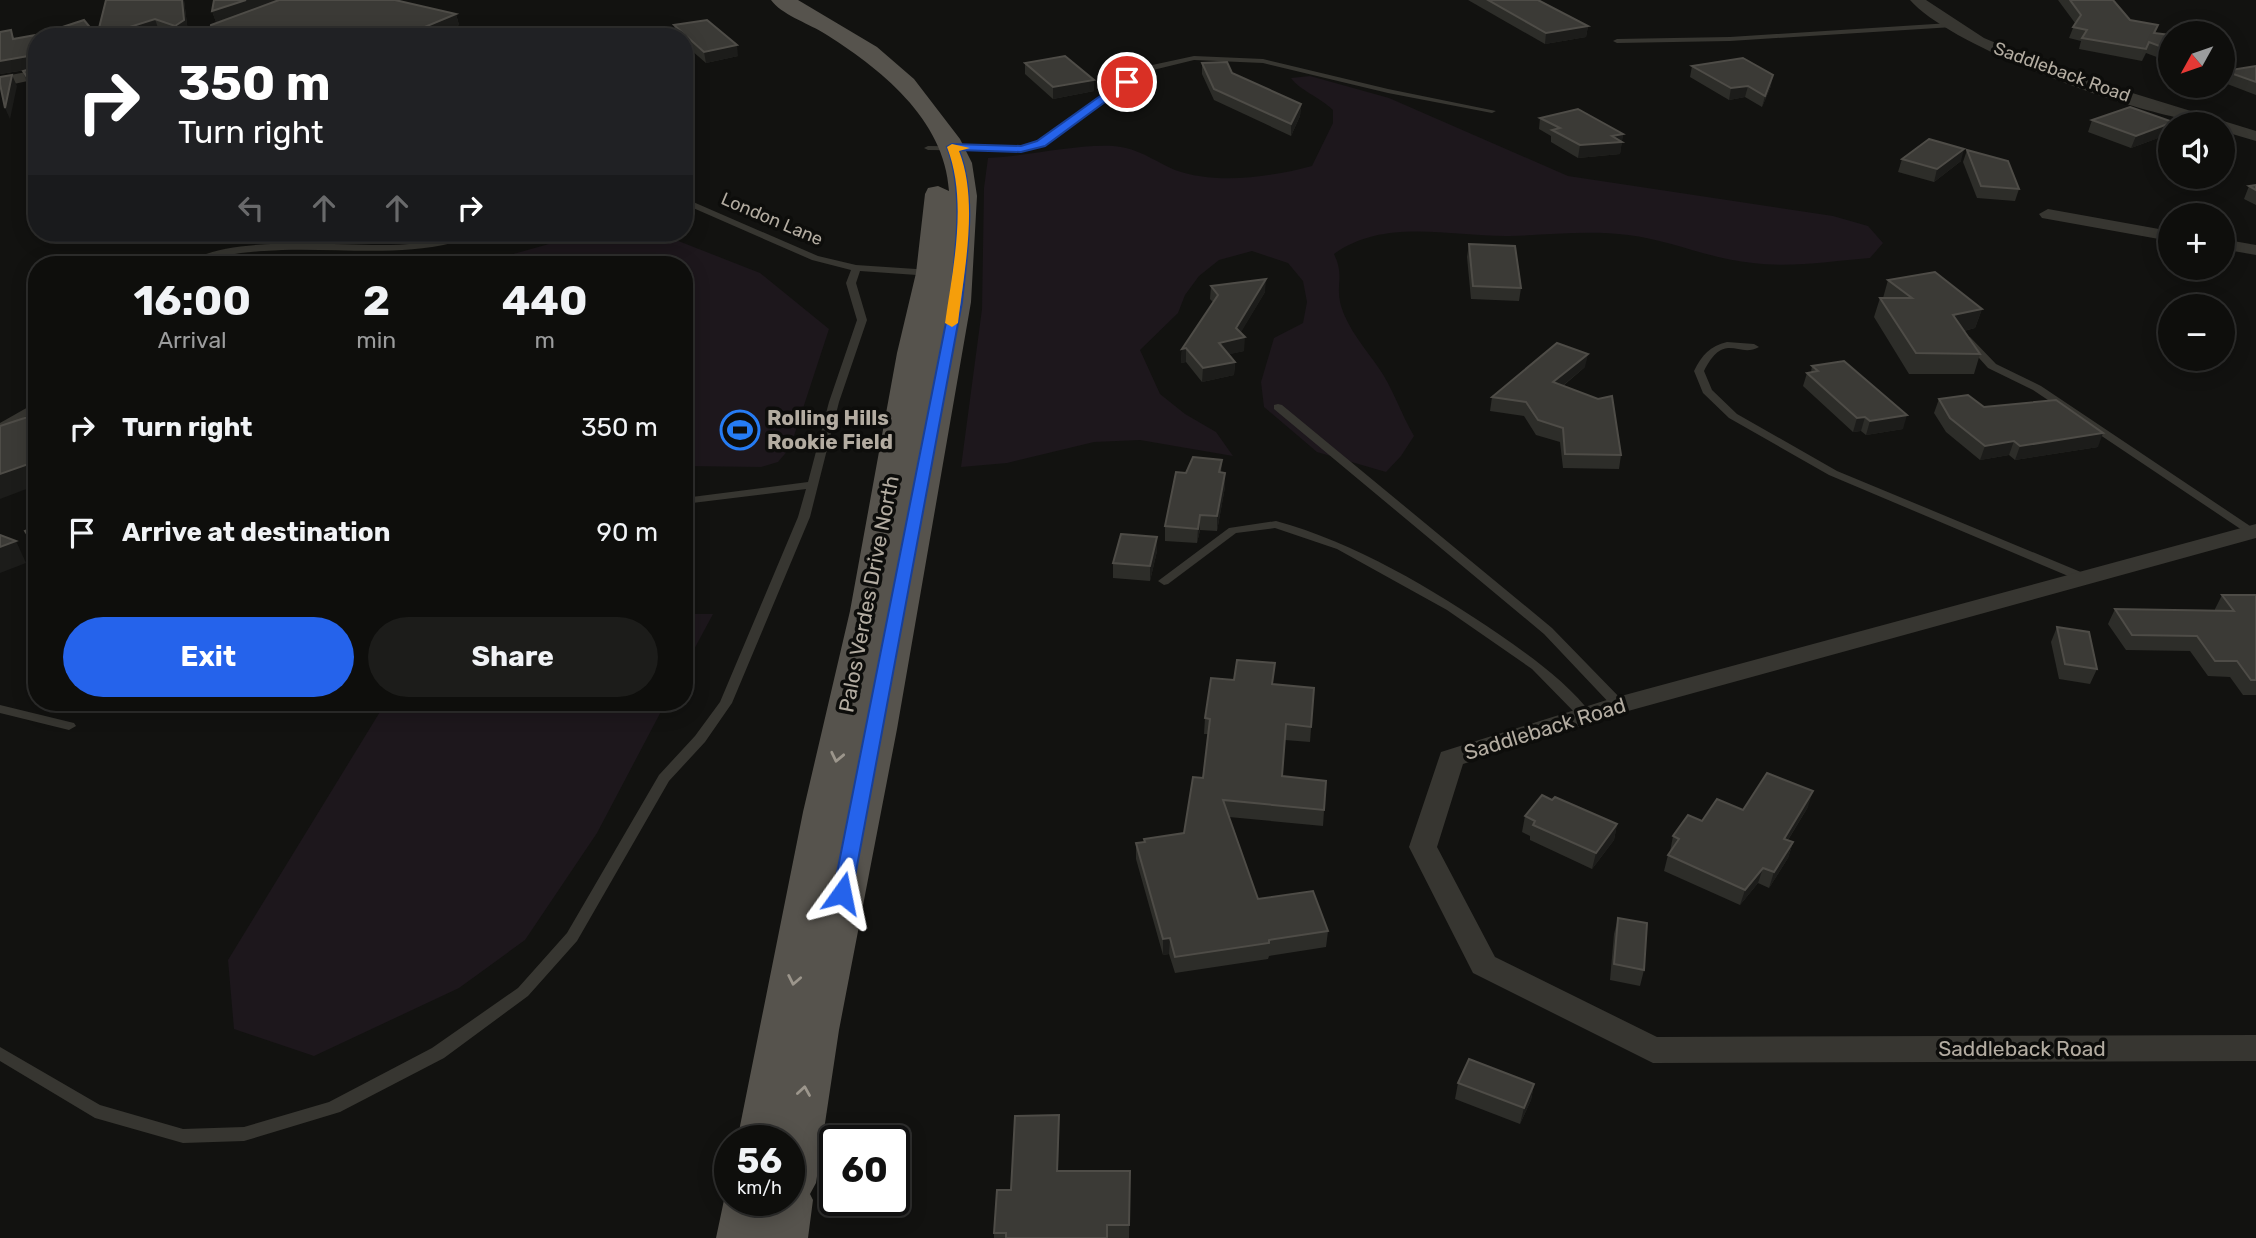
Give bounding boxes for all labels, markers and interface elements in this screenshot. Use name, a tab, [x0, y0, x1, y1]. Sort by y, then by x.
north arrow	[2158, 21, 2235, 98]
map controls	[2158, 21, 2235, 371]
street label: Saddleback Road	[1991, 37, 2133, 107]
pin	[1097, 52, 1157, 112]
text: 350 m	[178, 54, 331, 112]
icon: right	[63, 56, 154, 147]
icon: arrive	[1108, 63, 1146, 101]
button: sound	[2158, 112, 2235, 189]
text: Turn right	[178, 113, 323, 151]
street label: London Lane	[718, 188, 826, 250]
icon: left	[232, 189, 270, 227]
icon: ahead	[305, 189, 343, 227]
icon: ahead	[378, 189, 416, 227]
icon: right	[451, 189, 489, 227]
button: +	[2158, 203, 2235, 280]
text: 16:00	[133, 276, 251, 326]
text: 2	[363, 276, 390, 326]
text: 440	[502, 276, 588, 326]
button: −	[2158, 294, 2235, 371]
text: Arrival	[158, 326, 227, 354]
text: min	[356, 326, 396, 354]
text: m	[534, 326, 555, 354]
place label: Rolling Hills Rookie Field	[767, 405, 893, 454]
icon: right	[63, 409, 101, 447]
sports icon: Rolling Hills Rookie Field	[719, 409, 761, 451]
text: Turn right	[122, 412, 252, 443]
text: 350 m	[581, 412, 658, 443]
street label: Palos Verdes Drive North	[833, 473, 904, 715]
icon: arrive	[63, 514, 101, 552]
text: Arrive at destination	[122, 517, 390, 548]
text: 90 m	[597, 517, 658, 548]
button: Exit	[63, 617, 354, 697]
button: Share	[368, 617, 658, 697]
street label: Saddleback Road	[1461, 692, 1629, 765]
one-way arrow	[831, 751, 846, 763]
position arrow	[805, 856, 879, 930]
one-way arrow	[787, 974, 802, 986]
street label: Saddleback Road	[1938, 1036, 2106, 1061]
one-way arrow	[796, 1085, 811, 1097]
speed limit sign: 60	[819, 1125, 910, 1216]
text: 56	[737, 1140, 782, 1182]
text: km/h	[737, 1177, 782, 1199]

